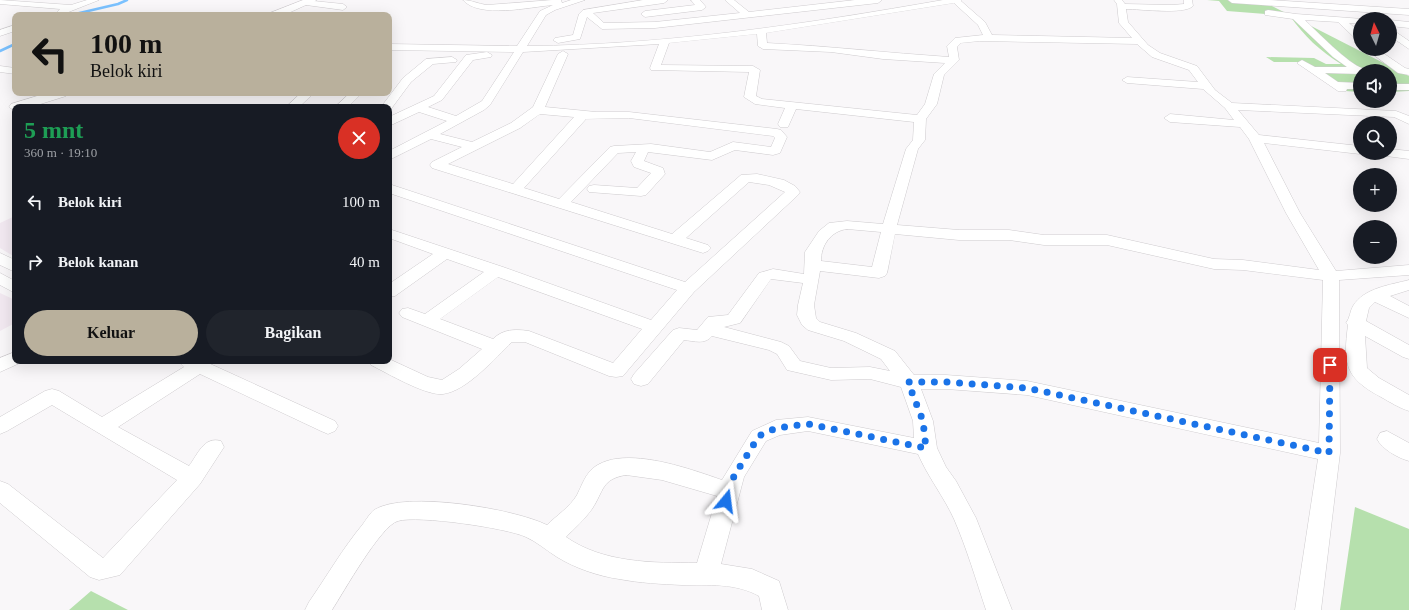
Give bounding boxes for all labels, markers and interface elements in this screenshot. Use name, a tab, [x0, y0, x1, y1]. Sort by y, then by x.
north arrow	[1353, 12, 1397, 56]
map controls	[1353, 12, 1397, 264]
icon: left	[24, 28, 76, 80]
text: 100 m	[90, 28, 162, 59]
text: Belok kiri	[90, 61, 163, 81]
button: sound	[1353, 64, 1397, 108]
button: search	[1353, 116, 1397, 160]
text: 5 mnt	[24, 117, 83, 143]
button: close	[338, 117, 380, 159]
text: 360 m · 19:10	[24, 145, 97, 160]
button: +	[1353, 168, 1397, 212]
icon: left	[24, 191, 46, 213]
text: Belok kiri	[58, 194, 122, 210]
text: 100 m	[342, 194, 380, 210]
button: −	[1353, 220, 1397, 264]
icon: right	[24, 251, 46, 273]
text: Belok kanan	[58, 254, 138, 270]
text: 40 m	[350, 254, 380, 270]
button: Keluar	[24, 310, 198, 356]
button: Bagikan	[206, 310, 380, 356]
pin	[1313, 348, 1347, 382]
icon: arrive	[1319, 354, 1341, 376]
position arrow	[705, 480, 747, 522]

